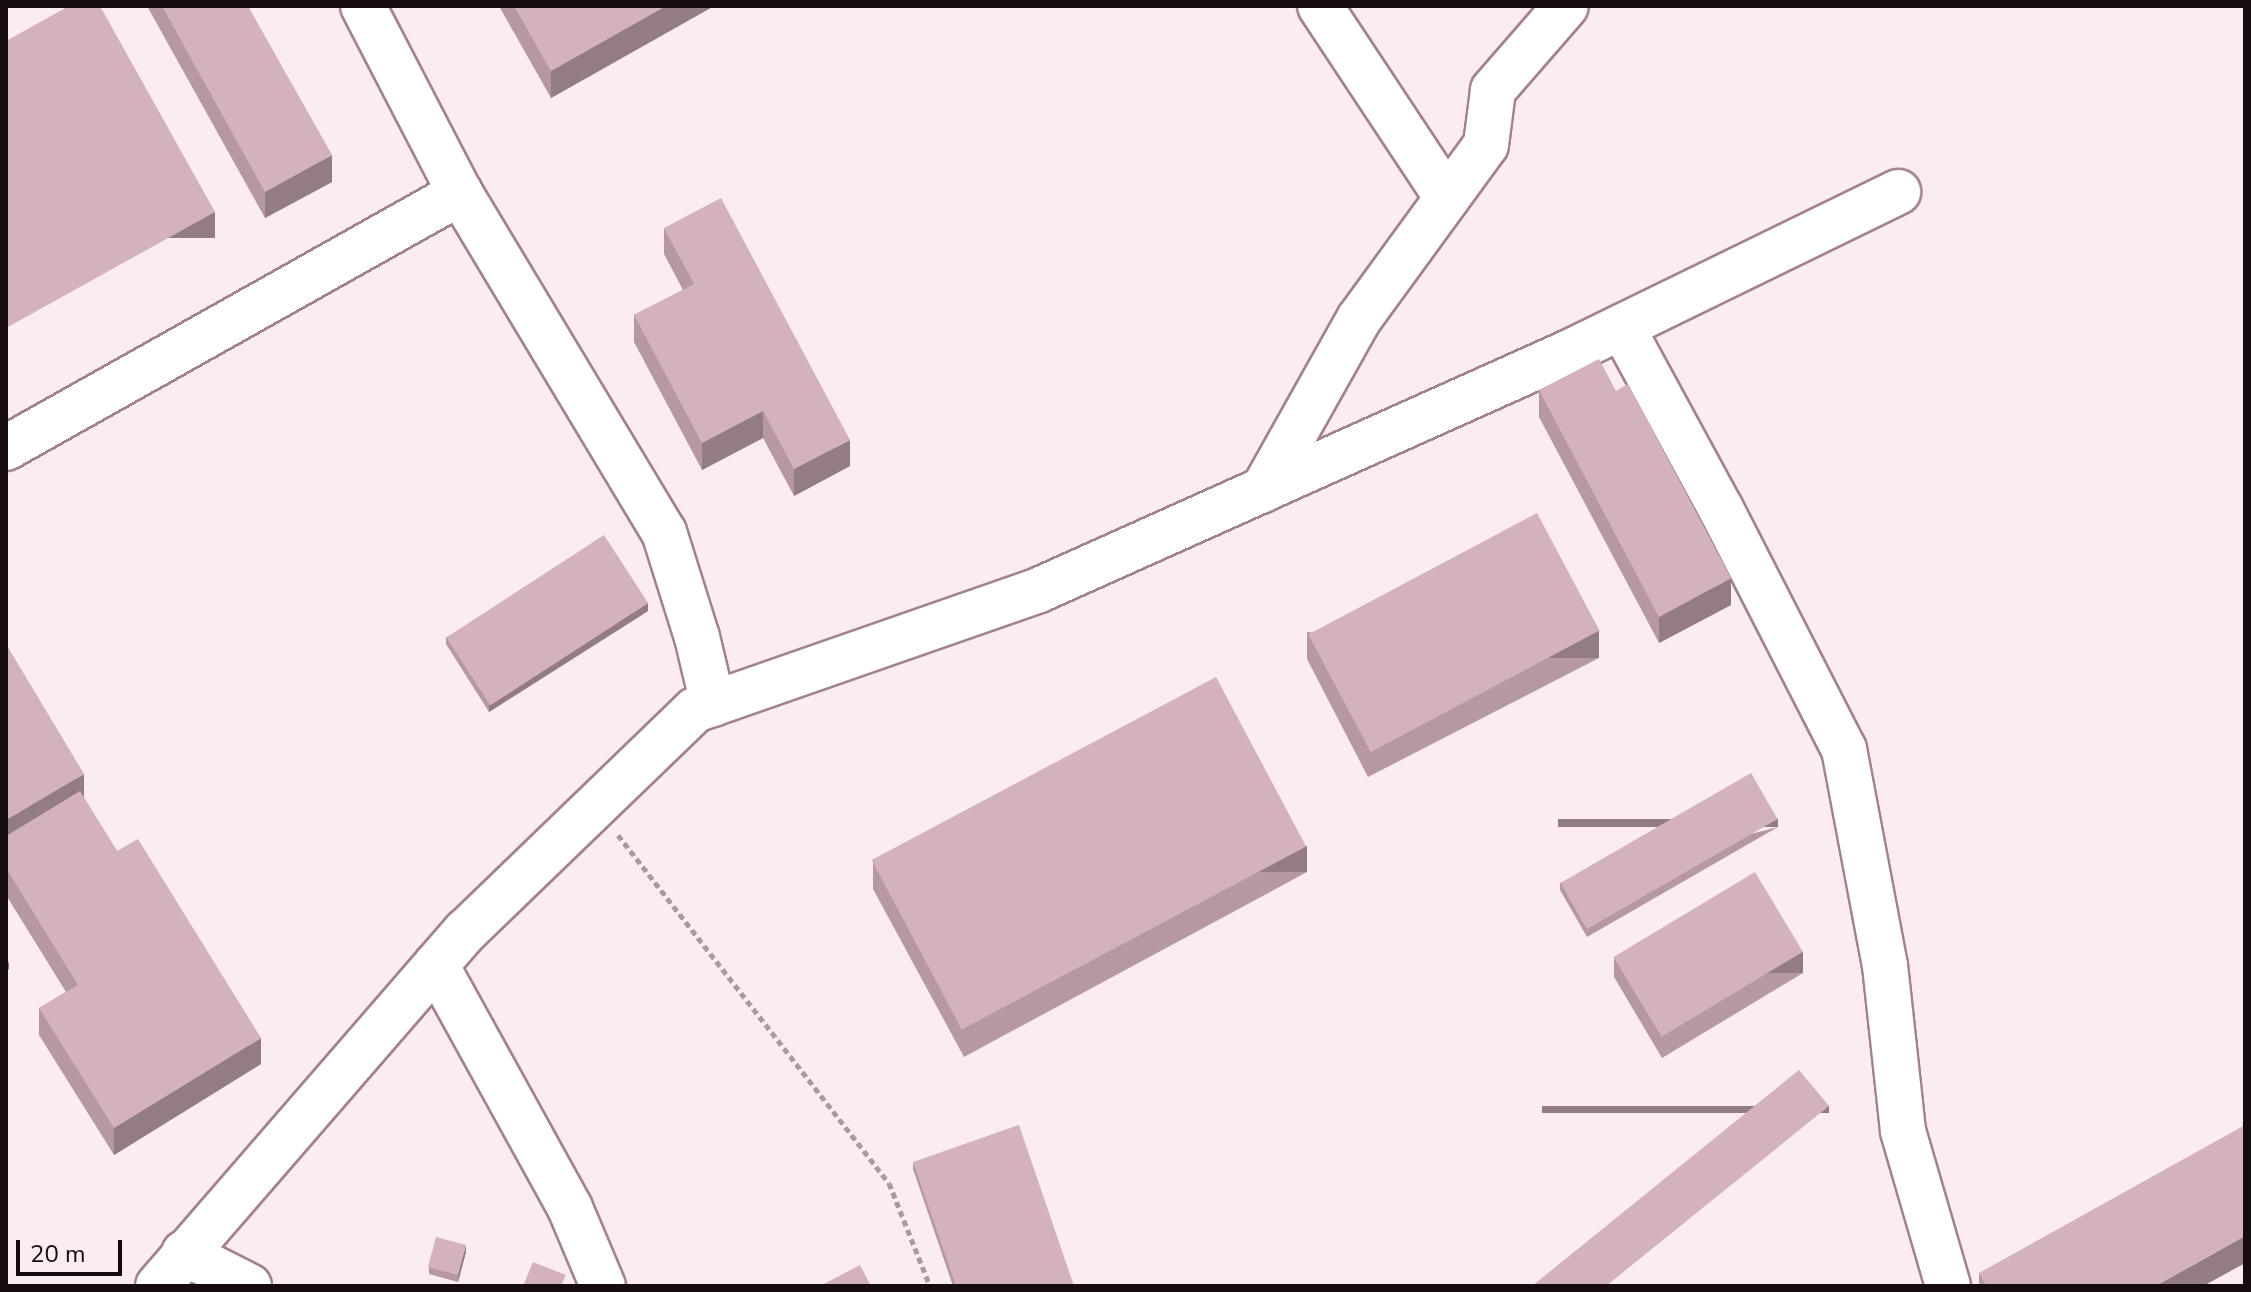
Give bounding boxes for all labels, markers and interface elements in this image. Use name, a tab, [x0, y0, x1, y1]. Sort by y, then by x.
scale bar	[20, 1224, 126, 1274]
text: 20 m	[30, 1238, 86, 1270]

